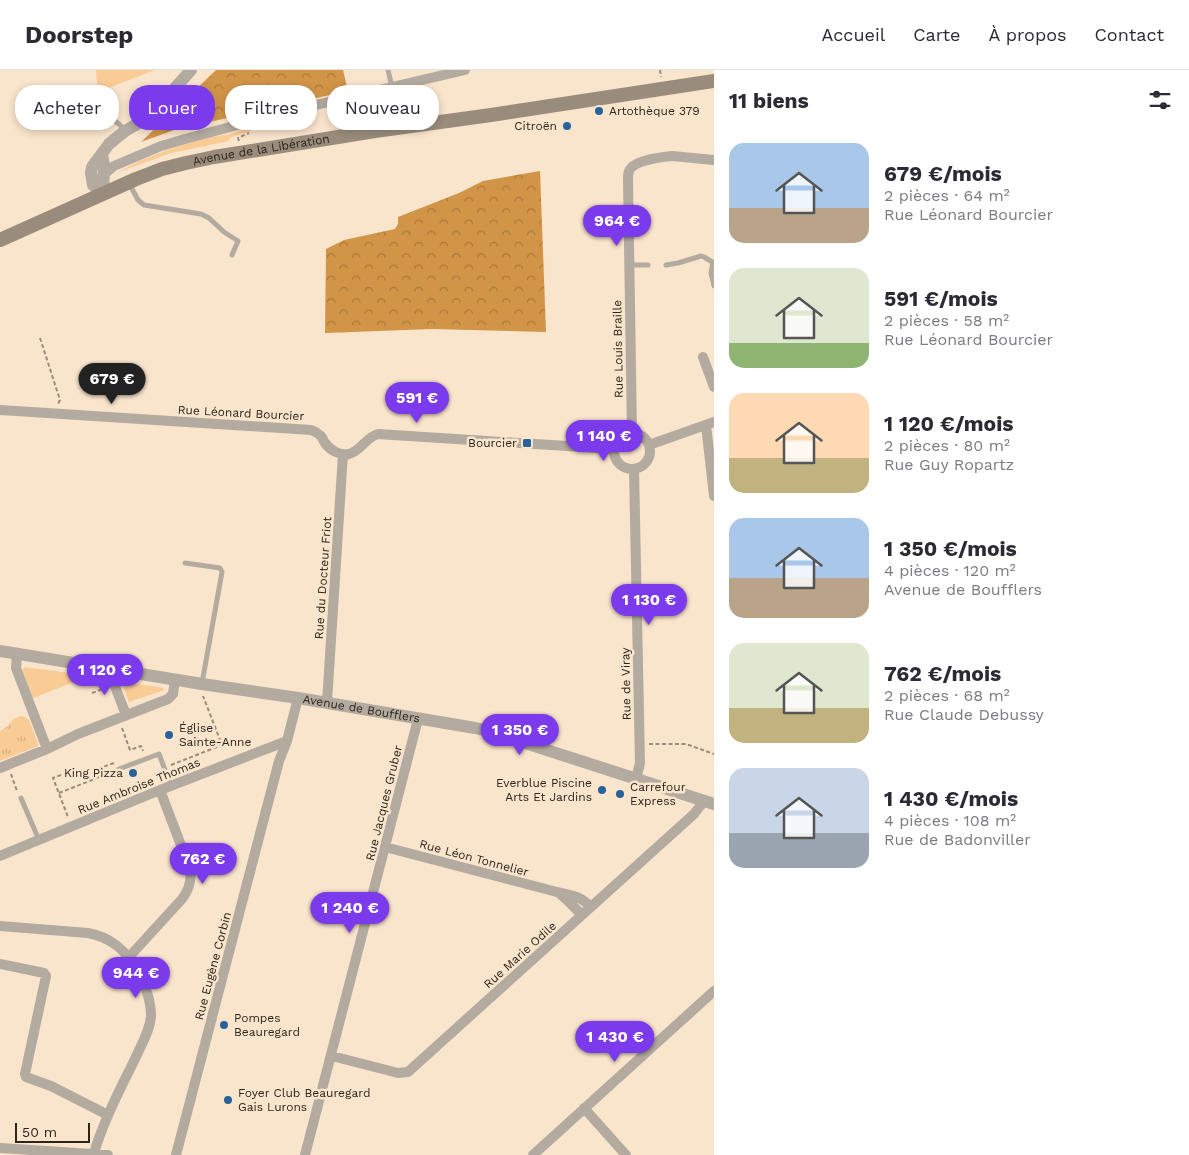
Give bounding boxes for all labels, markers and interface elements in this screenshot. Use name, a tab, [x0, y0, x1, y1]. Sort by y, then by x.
text: Doorstep	[25, 21, 133, 49]
text: Accueil	[822, 24, 885, 45]
text: Carte	[913, 24, 960, 45]
text: À propos	[988, 24, 1066, 45]
text: Contact	[1094, 24, 1164, 45]
chip: Acheter	[15, 85, 119, 130]
chip: Louer	[129, 85, 215, 130]
chip: Filtres	[225, 85, 317, 130]
chip: Nouveau	[327, 85, 439, 130]
icon: filters	[1146, 86, 1174, 114]
text: 11 biens	[729, 88, 809, 113]
place label: Artothèque 379	[609, 104, 700, 118]
marker: Artothèque 379	[593, 105, 605, 117]
place label: Citroën	[514, 119, 557, 133]
marker: Citroën	[561, 120, 573, 132]
street label: Avenue de la Libération	[191, 131, 331, 168]
text: 679 €/mois	[884, 161, 1002, 186]
icon: home	[769, 163, 829, 223]
text: 2 pièces · 64 m²	[884, 186, 1010, 205]
pin: 964 €	[582, 204, 652, 247]
text: Rue Léonard Bourcier	[884, 205, 1053, 224]
text: 964 €	[594, 211, 640, 230]
text: 591 €/mois	[884, 286, 998, 311]
icon: home	[769, 288, 829, 348]
street label: Rue Louis Braille	[610, 300, 626, 398]
text: 2 pièces · 58 m²	[884, 311, 1009, 330]
text: Rue Léonard Bourcier	[884, 330, 1053, 349]
pin: 679 €	[77, 362, 147, 405]
text: 679 €	[90, 369, 134, 388]
pin: 591 €	[382, 382, 452, 424]
text: 591 €	[396, 388, 438, 407]
street label: Rue Léonard Bourcier	[177, 403, 305, 423]
text: 1 120 €/mois	[884, 411, 1014, 436]
icon: home	[769, 413, 829, 473]
pin: 1 140 €	[558, 420, 650, 462]
text: 1 140 €	[577, 426, 631, 445]
place label: Bourcier	[468, 436, 517, 450]
text: 2 pièces · 80 m²	[884, 436, 1010, 455]
marker: Bourcier	[521, 437, 533, 449]
text: Rue Guy Ropartz	[884, 455, 1014, 474]
street label: Rue du Docteur Friot	[312, 516, 334, 640]
text: 1 350 €/mois	[884, 536, 1017, 561]
icon: home	[769, 538, 829, 598]
text: 4 pièces · 120 m²	[884, 561, 1016, 580]
text: Avenue de Boufflers	[884, 580, 1042, 599]
pin: 1 130 €	[603, 584, 695, 626]
text: 1 130 €	[622, 590, 676, 609]
street label: Rue de Viray	[618, 647, 634, 720]
pin: 1 120 €	[59, 654, 151, 696]
text: 1 120 €	[78, 660, 132, 679]
text: 762 €/mois	[884, 661, 1001, 686]
icon: home	[769, 663, 829, 723]
text: 2 pièces · 68 m²	[884, 686, 1010, 705]
street label: Avenue de Boufflers	[302, 692, 421, 726]
text: Rue Claude Debussy	[884, 705, 1044, 724]
pin: 1 350 €	[474, 714, 566, 756]
text: 1 350 €	[492, 720, 548, 739]
place label: Église Sainte-Anne	[179, 721, 251, 749]
marker: Église Sainte-Anne	[163, 729, 175, 741]
street label: Rue Jacques Gruber	[363, 744, 405, 862]
street label: Rue Ambroise Thomas	[76, 755, 202, 817]
place label: King Pizza	[64, 766, 123, 780]
marker: King Pizza	[127, 767, 139, 779]
place label: Everblue Piscine Arts Et Jardins	[496, 776, 592, 804]
place label: Carrefour Express	[630, 780, 686, 808]
marker: Everblue Piscine Arts Et Jardins	[596, 784, 608, 796]
text: 1 430 €/mois	[884, 786, 1018, 811]
marker: Carrefour Express	[614, 788, 626, 800]
icon: home	[769, 788, 829, 848]
text: 4 pièces · 108 m²	[884, 811, 1016, 830]
text: Rue de Badonviller	[884, 830, 1031, 849]
street label: Rue Léon Tonnelier	[418, 837, 530, 879]
pin: 762 €	[168, 842, 238, 885]
text: 762 €	[181, 849, 225, 868]
pin: 1 240 €	[304, 892, 396, 934]
text: 1 240 €	[321, 898, 379, 917]
street label: Rue Eugène Corbin	[192, 910, 234, 1022]
street label: Rue Marie Odile	[481, 919, 559, 991]
pin: 944 €	[101, 956, 171, 999]
text: 944 €	[113, 963, 159, 982]
place label: Pompes Beauregard	[234, 1011, 300, 1039]
marker: Pompes Beauregard	[218, 1019, 230, 1031]
pin: 1 430 €	[569, 1020, 661, 1063]
text: 1 430 €	[586, 1027, 644, 1046]
place label: Foyer Club Beauregard Gais Lurons	[238, 1086, 370, 1114]
marker: Foyer Club Beauregard Gais Lurons	[222, 1094, 234, 1106]
scale bar	[15, 1120, 90, 1143]
text: 50 m	[22, 1124, 57, 1140]

